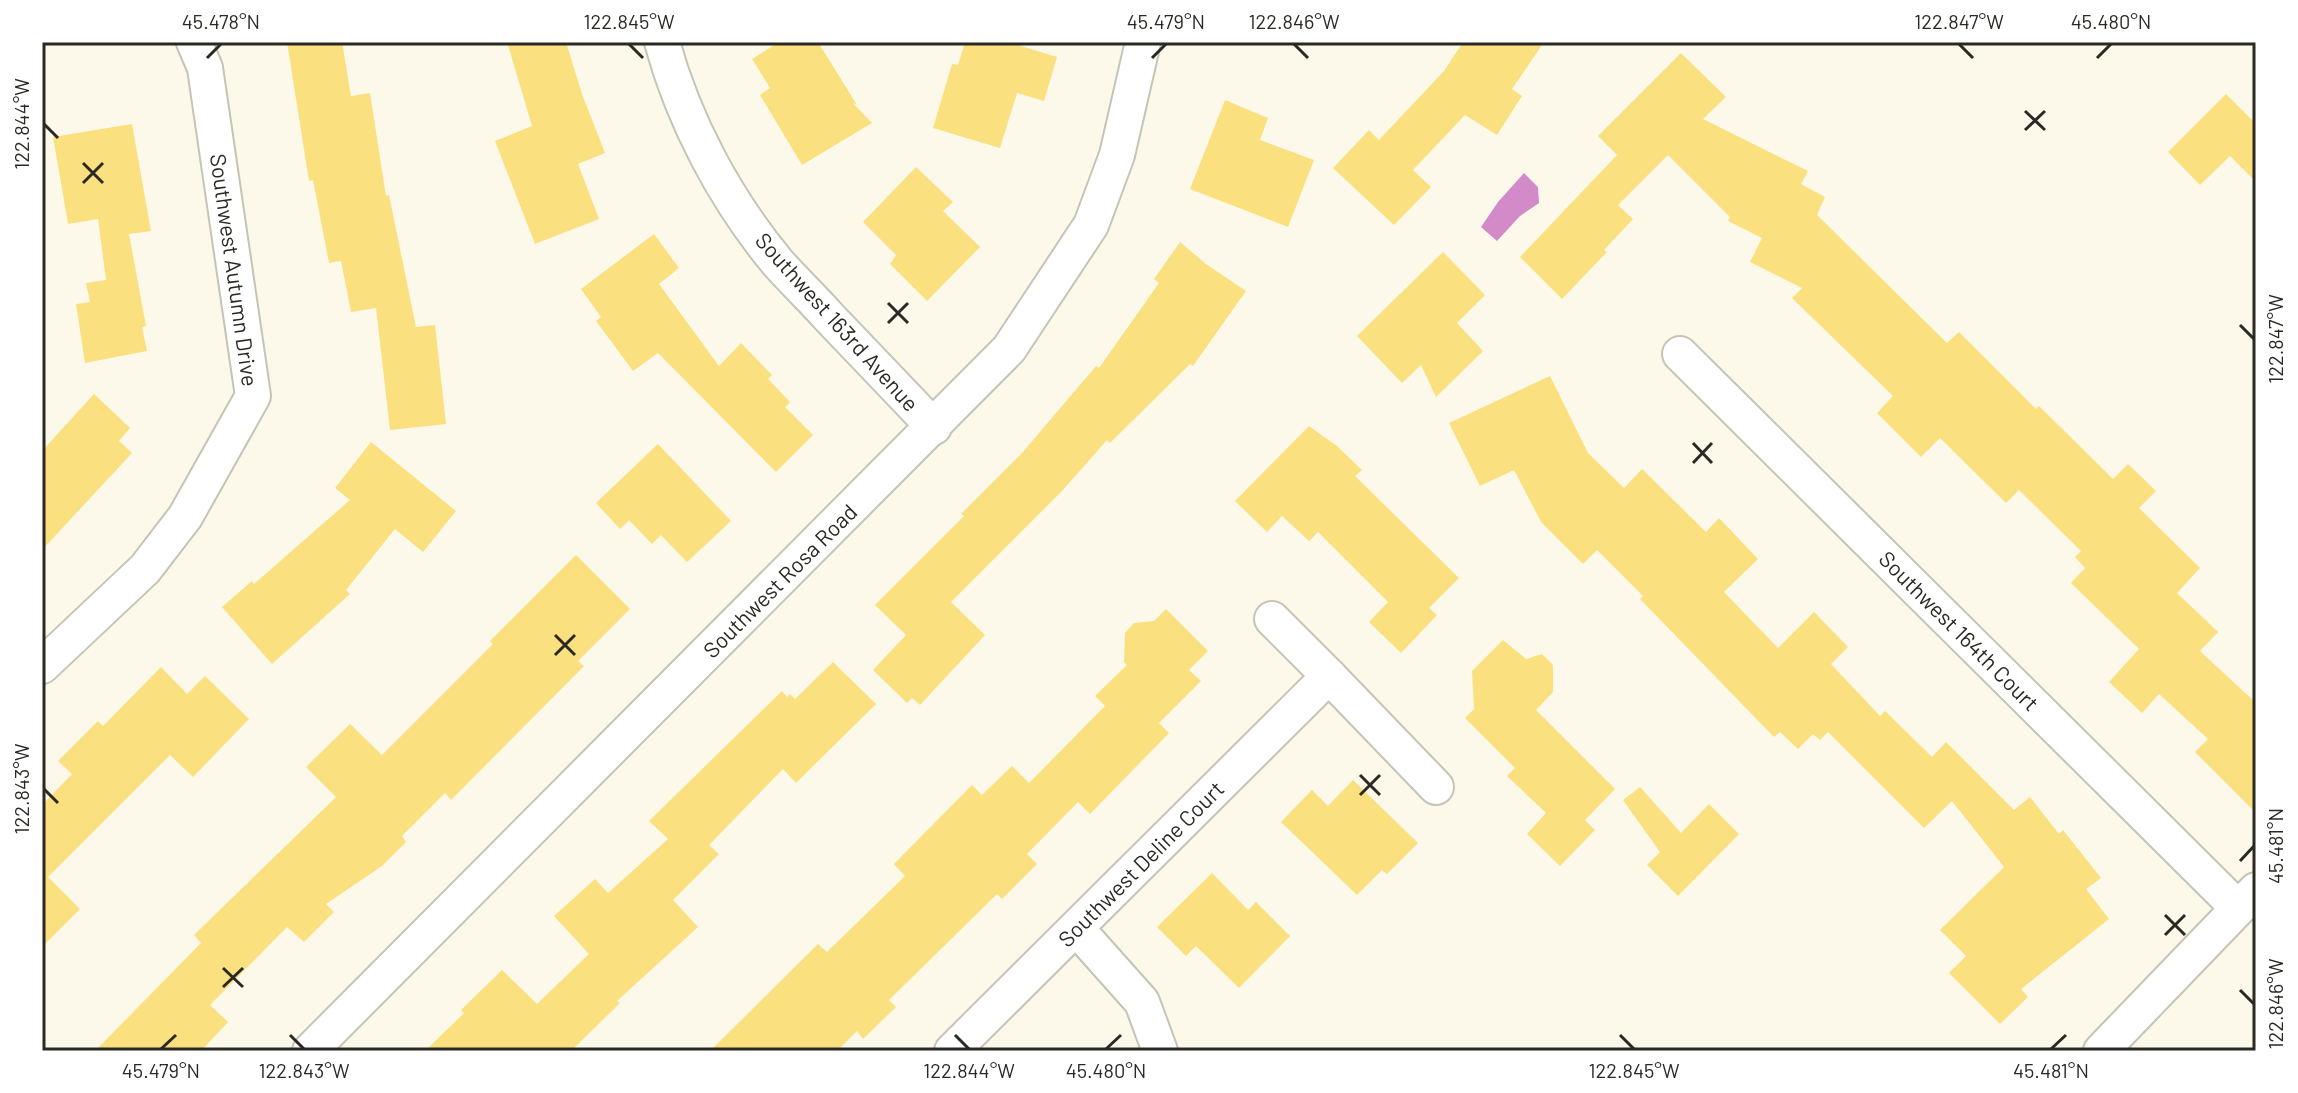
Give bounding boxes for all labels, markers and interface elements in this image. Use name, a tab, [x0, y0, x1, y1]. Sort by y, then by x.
text: 45.478°N	[182, 9, 260, 33]
text: 122.845°W	[584, 9, 675, 33]
text: 45.479°N	[1127, 9, 1205, 33]
text: 122.846°W	[1249, 9, 1340, 33]
text: 122.847°W	[1914, 9, 2004, 33]
text: 45.480°N	[2071, 9, 2151, 33]
text: 122.844°W	[9, 78, 33, 170]
street label: Southwest Autumn Drive	[206, 152, 264, 388]
street label: Southwest 163rd Avenue	[751, 227, 925, 416]
text: 122.847°W	[2263, 294, 2287, 384]
street label: Southwest Rosa Road	[697, 498, 862, 663]
street label: Southwest 164th Court	[1874, 545, 2045, 716]
text: 122.843°W	[9, 743, 33, 834]
street label: Southwest Deline Court	[1052, 775, 1229, 952]
text: 45.481°N	[2263, 808, 2287, 884]
text: 122.846°W	[2263, 958, 2287, 1049]
text: 45.479°N	[122, 1058, 200, 1082]
text: 122.843°W	[259, 1058, 350, 1082]
text: 122.844°W	[923, 1058, 1015, 1082]
text: 45.480°N	[1066, 1058, 1146, 1082]
text: 122.845°W	[1589, 1058, 1680, 1082]
text: 45.481°N	[2013, 1058, 2089, 1082]

